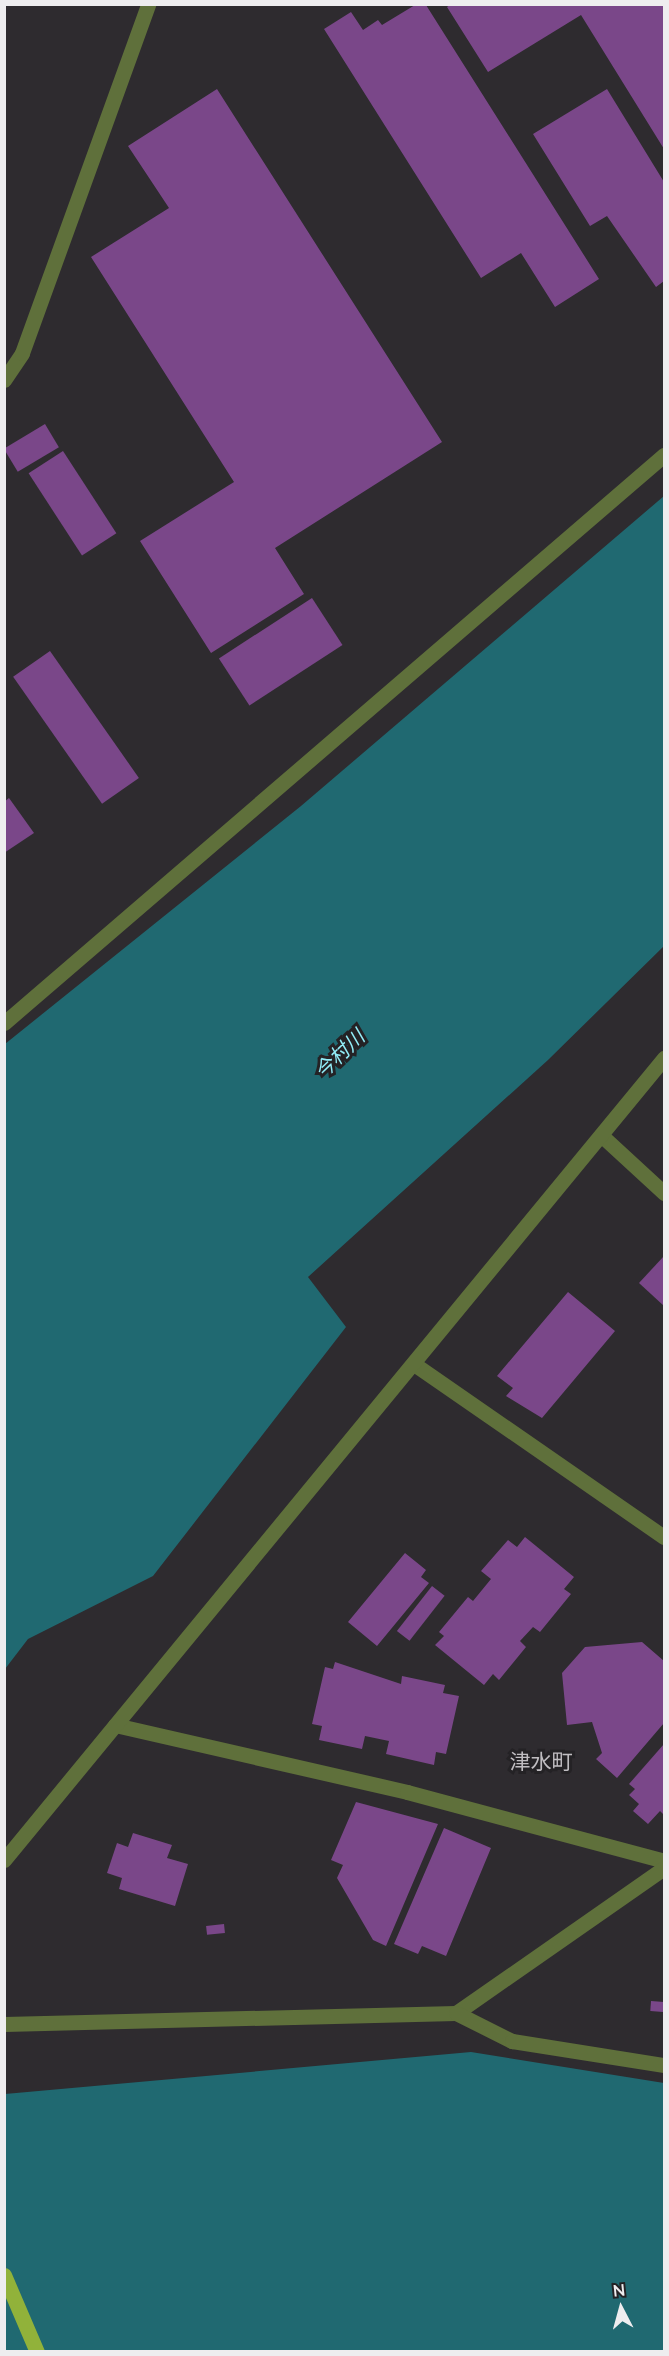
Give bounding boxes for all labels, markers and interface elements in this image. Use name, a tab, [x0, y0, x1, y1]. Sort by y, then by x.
water label: 今村川	[309, 1025, 369, 1083]
district label: 津水町	[510, 1748, 572, 1774]
north arrow	[591, 2278, 651, 2338]
text: N	[612, 2280, 626, 2300]

